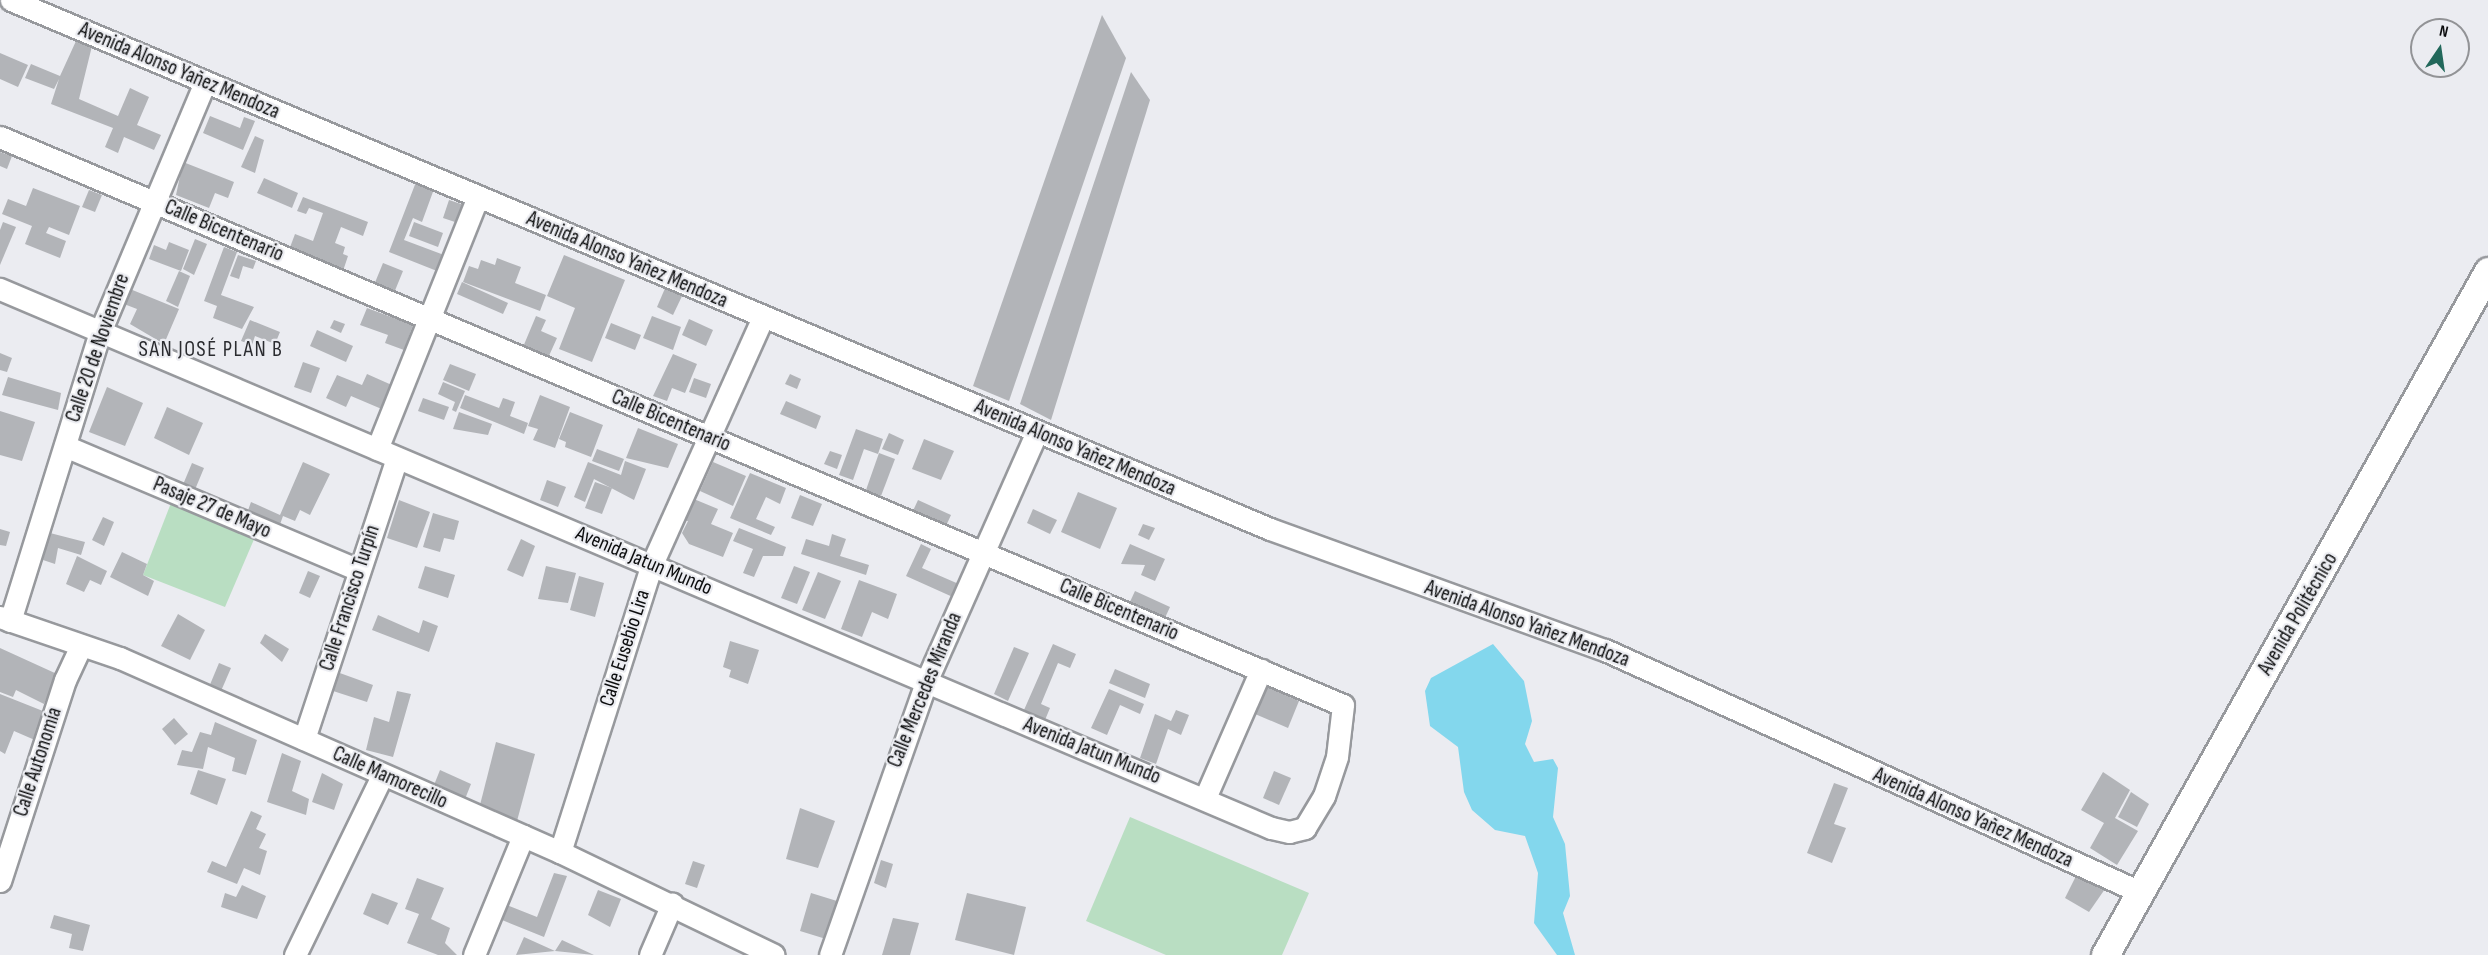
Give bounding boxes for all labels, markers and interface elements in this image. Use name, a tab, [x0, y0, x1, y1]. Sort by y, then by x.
street label: Avenida Alonso Yañez Mendoza	[75, 17, 283, 125]
north arrow	[2410, 18, 2470, 78]
text: N	[2437, 22, 2450, 42]
street label: Calle Bicentenario	[161, 195, 287, 267]
street label: Avenida Alonso Yañez Mendoza	[523, 206, 731, 314]
street label: Calle 20 de Noviembre	[61, 270, 135, 426]
district label: SAN JOSÉ PLAN B	[139, 337, 283, 363]
street label: Calle Bicentenario	[608, 385, 734, 457]
street label: Avenida Alonso Yañez Mendoza	[971, 394, 1179, 502]
street label: Pasaje 27 de Mayo	[149, 472, 275, 544]
street label: Avenida Jatun Mundo	[572, 521, 716, 601]
street label: Calle Francisco Turpín	[315, 522, 385, 674]
street label: Avenida Politécnico	[2253, 548, 2343, 680]
street label: Calle Bicentenario	[1056, 574, 1182, 646]
street label: Avenida Alonso Yañez Mendoza	[1421, 575, 1633, 673]
street label: Calle Eusebio Lira	[594, 587, 656, 709]
street label: Calle Mercedes Miranda	[882, 609, 968, 771]
street label: Calle Autonomía	[8, 704, 68, 820]
street label: Avenida Jatun Mundo	[1020, 712, 1164, 790]
street label: Calle Mamorecillo	[329, 741, 451, 815]
street label: Avenida Alonso Yañez Mendoza	[1869, 763, 2077, 873]

